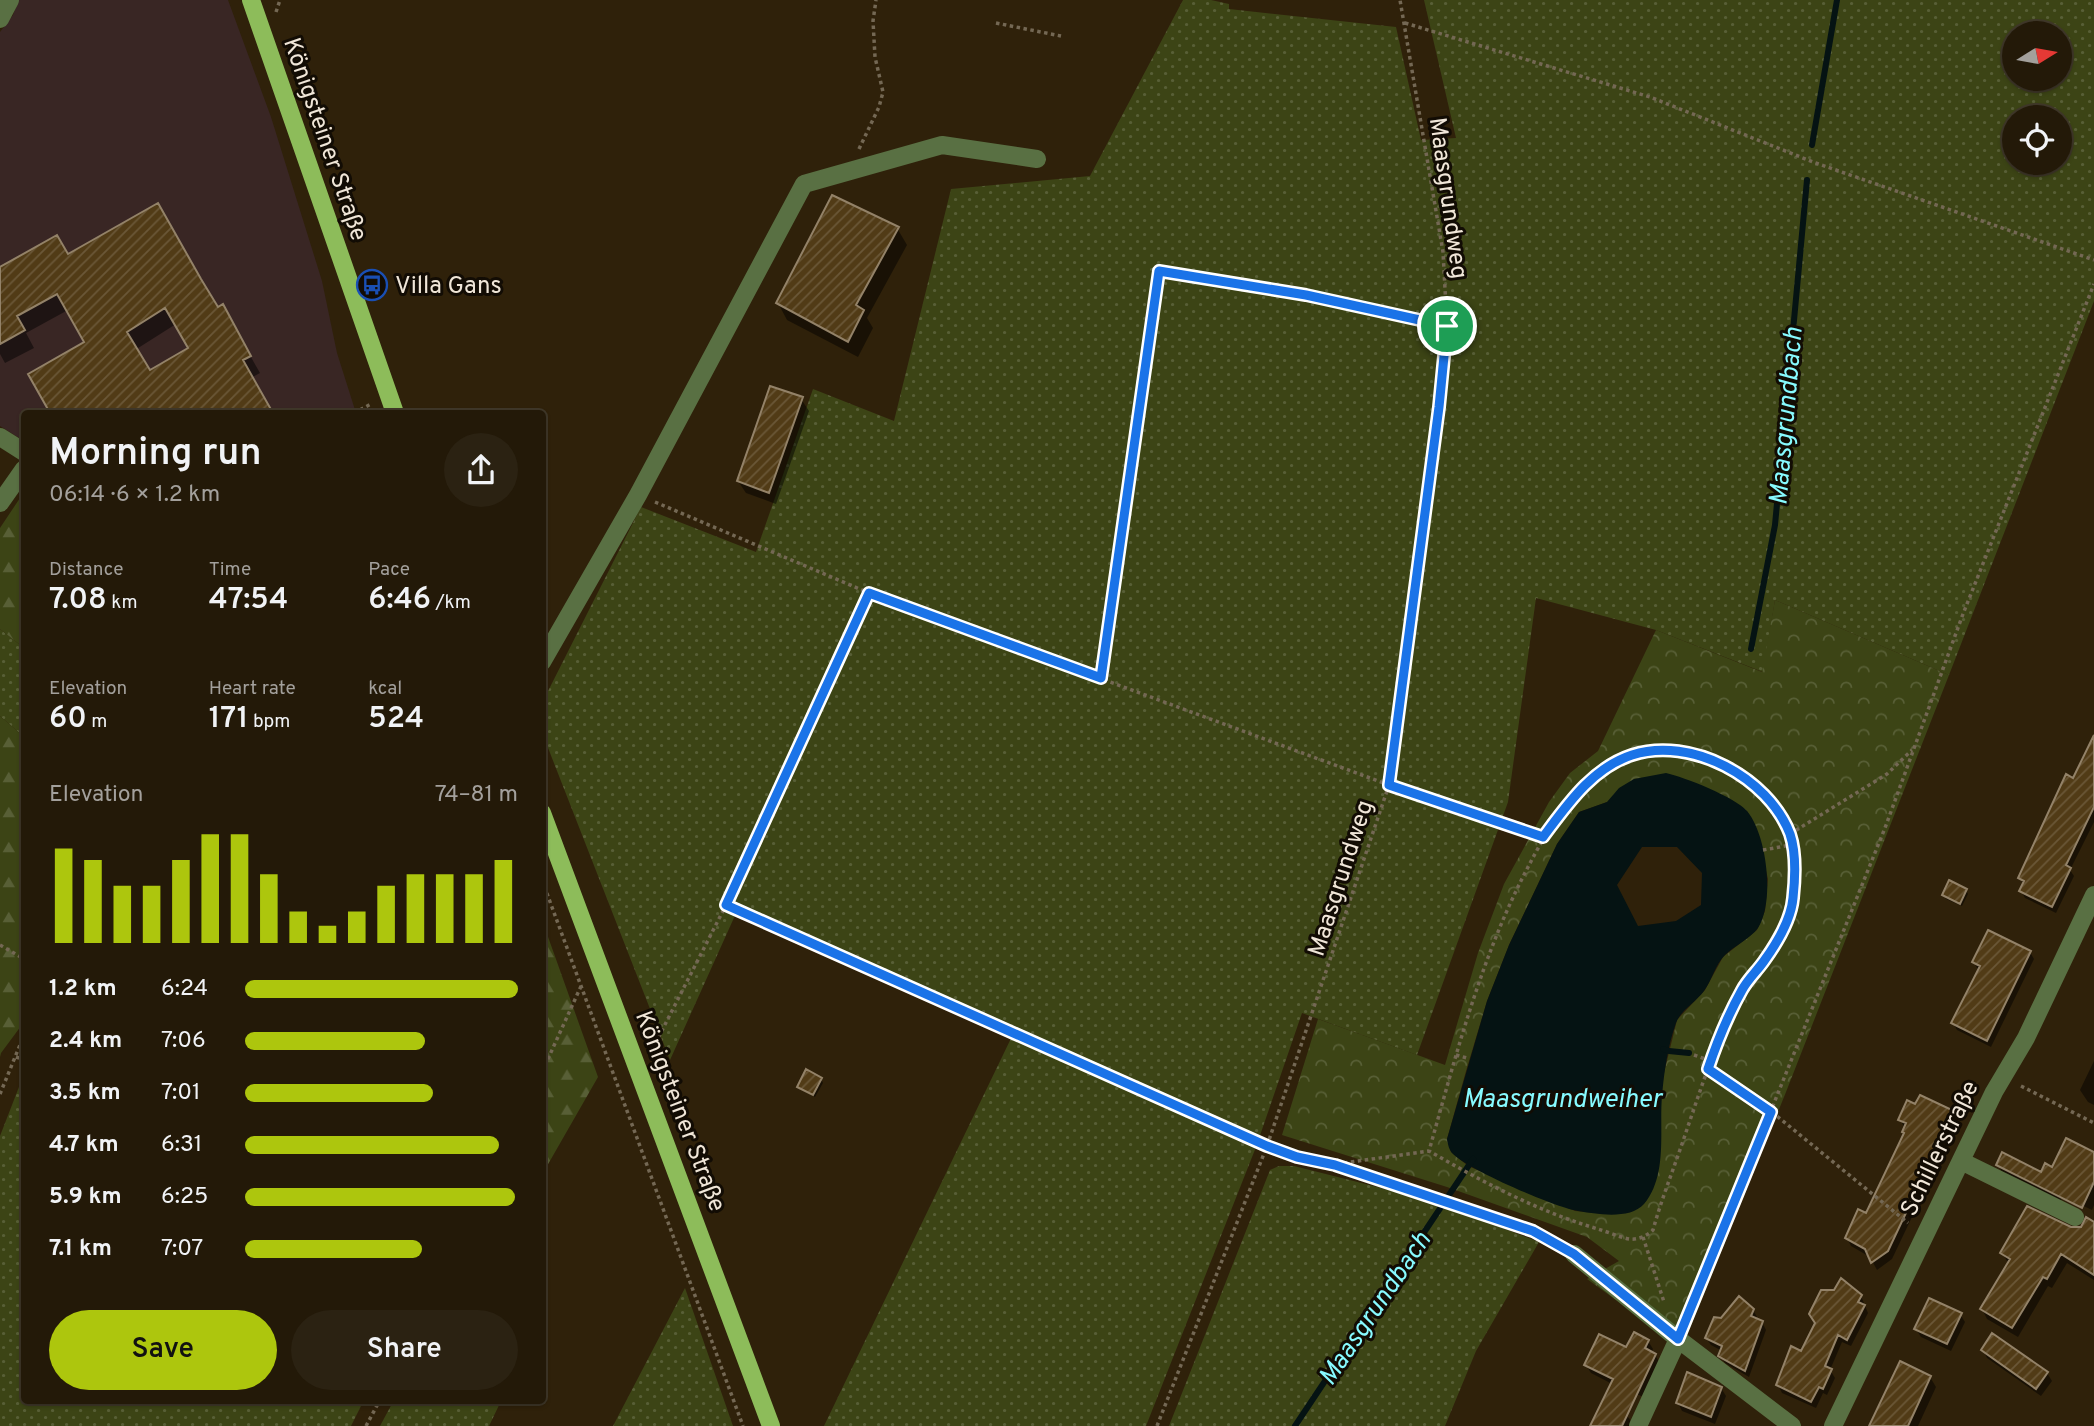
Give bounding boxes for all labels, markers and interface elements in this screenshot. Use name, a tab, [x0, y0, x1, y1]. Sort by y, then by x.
north arrow	[2002, 21, 2072, 91]
map controls	[2002, 21, 2072, 175]
street label: Königsteiner Straße	[275, 34, 373, 245]
button: locate	[2002, 105, 2072, 175]
street label: Maasgrundweg	[1421, 116, 1473, 281]
bus stop icon: Villa Gans	[355, 268, 389, 302]
place label: Villa Gans	[395, 272, 502, 302]
pin	[1417, 296, 1477, 356]
icon: arrive	[1428, 307, 1466, 345]
water label: Maasgrundbach	[1763, 326, 1812, 507]
text: Morning run	[49, 430, 262, 479]
button: share	[444, 433, 518, 507]
text: 06:14 · 6 × 1.2 km	[49, 481, 220, 510]
text: Distance	[49, 558, 124, 582]
text: Time	[209, 558, 251, 582]
text: Pace	[368, 558, 410, 582]
text: 7.08	[49, 582, 107, 619]
text: 47:54	[209, 582, 288, 619]
text: 6:46	[368, 582, 431, 619]
text: km	[107, 591, 138, 615]
text: /km	[431, 591, 471, 615]
text: Elevation	[49, 677, 127, 701]
text: Heart rate	[209, 677, 296, 701]
text: kcal	[368, 677, 402, 701]
text: 60	[49, 701, 87, 738]
text: 171	[209, 701, 249, 738]
text: 524	[368, 701, 424, 738]
text: m	[87, 710, 107, 734]
text: bpm	[249, 710, 290, 734]
text: Elevation	[49, 781, 144, 810]
text: 74–81 m	[435, 781, 518, 810]
street label: Maasgrundweg	[1303, 797, 1381, 961]
text: 1.2 km	[49, 975, 117, 1004]
text: 6:24	[161, 975, 208, 1004]
street label: Königsteiner Straße	[627, 1007, 731, 1216]
text: 2.4 km	[49, 1027, 122, 1056]
text: 7:06	[161, 1027, 206, 1056]
street label: Schillerstraße	[1895, 1076, 1987, 1222]
text: 3.5 km	[49, 1079, 121, 1108]
text: 7:01	[161, 1079, 201, 1108]
water label: Maasgrundweiher	[1462, 1084, 1664, 1117]
text: 4.7 km	[49, 1131, 119, 1160]
text: 6:31	[161, 1131, 202, 1160]
text: 5.9 km	[49, 1183, 122, 1212]
text: 6:25	[161, 1183, 208, 1212]
water label: Maasgrundbach	[1312, 1226, 1440, 1393]
text: 7.1 km	[49, 1235, 112, 1264]
text: 7:07	[161, 1235, 203, 1264]
button: Save	[49, 1310, 277, 1390]
button: Share	[291, 1310, 518, 1390]

